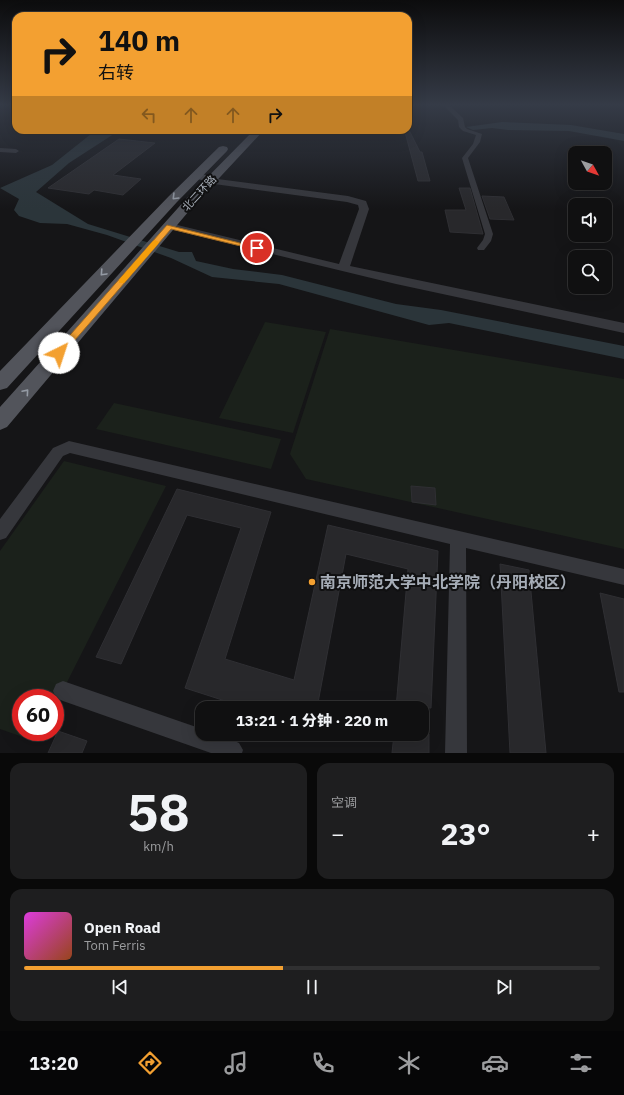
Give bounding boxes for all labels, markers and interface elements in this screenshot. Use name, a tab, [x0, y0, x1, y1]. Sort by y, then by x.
text: 140 m	[98, 22, 180, 59]
icon: right	[32, 28, 84, 80]
text: 右转	[98, 61, 134, 84]
icon: left	[138, 104, 160, 126]
icon: ahead	[180, 104, 202, 126]
icon: ahead	[222, 104, 244, 126]
icon: right	[264, 104, 286, 126]
north arrow	[568, 146, 612, 190]
map controls	[568, 146, 612, 294]
street label: 北二环路	[179, 172, 219, 214]
one-way arrow	[172, 192, 180, 199]
button: sound	[568, 198, 612, 242]
pin	[240, 231, 274, 265]
icon: arrive	[246, 237, 268, 259]
button: search	[568, 250, 612, 294]
one-way arrow	[101, 268, 108, 276]
position arrow	[38, 332, 80, 374]
one-way arrow	[21, 389, 28, 397]
place label: 南京师范大学中北学院（丹阳校区）	[320, 572, 576, 592]
marker: 南京师范大学中北学院（丹阳校区）	[307, 577, 317, 587]
speed limit sign: 60	[12, 689, 64, 741]
text: 13:21 · 1 分钟 · 220 m	[236, 711, 388, 730]
text: 58	[127, 778, 190, 845]
text: 空调	[331, 794, 357, 811]
text: 23°	[440, 814, 491, 853]
text: −	[331, 819, 344, 848]
text: +	[587, 819, 600, 848]
text: km/h	[143, 838, 174, 855]
text: Open Road	[84, 918, 161, 937]
text: Tom Ferris	[84, 937, 146, 954]
icon: previous	[109, 976, 131, 998]
icon: pause	[301, 976, 323, 998]
icon: next	[493, 976, 515, 998]
icon: directions	[136, 1049, 164, 1077]
icon: music	[222, 1049, 250, 1077]
icon: phone	[309, 1049, 337, 1077]
icon: climate	[395, 1049, 423, 1077]
icon: car	[481, 1049, 509, 1077]
icon: filters	[567, 1049, 595, 1077]
text: 13:20	[29, 1052, 78, 1075]

